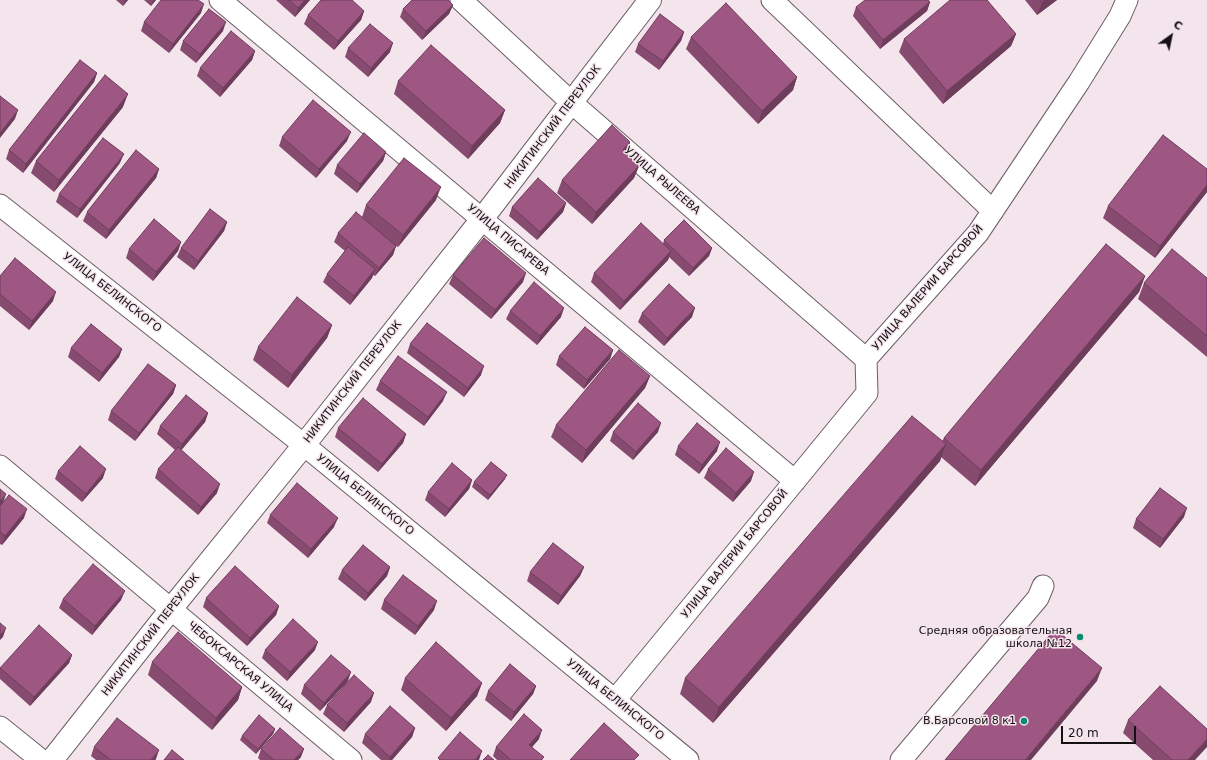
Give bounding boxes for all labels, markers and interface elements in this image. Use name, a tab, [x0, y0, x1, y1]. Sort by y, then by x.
north arrow	[1151, 16, 1191, 56]
text: С	[1171, 18, 1185, 33]
street label: НИКИТИНСКИЙ ПЕРЕУЛОК	[502, 63, 604, 191]
street label: УЛИЦА РЫЛЕЕВА	[621, 144, 703, 218]
street label: УЛИЦА ПИСАРЕВА	[464, 202, 552, 278]
street label: УЛИЦА ВАЛЕРИИ БАРСОВОЙ	[870, 222, 986, 354]
street label: УЛИЦА БЕЛИНСКОГО	[60, 250, 164, 336]
street label: НИКИТИНСКИЙ ПЕРЕУЛОК	[301, 318, 405, 446]
street label: УЛИЦА БЕЛИНСКОГО	[314, 452, 416, 538]
street label: УЛИЦА ВАЛЕРИИ БАРСОВОЙ	[679, 487, 791, 621]
street label: НИКИТИНСКИЙ ПЕРЕУЛОК	[99, 571, 203, 699]
street label: ЧЕБОКСАРСКАЯ УЛИЦА	[185, 619, 295, 715]
place label: Средняя образовательная школа №12	[919, 624, 1072, 650]
marker: Средняя образовательная школа №12	[1075, 632, 1085, 642]
street label: УЛИЦА БЕЛИНСКОГО	[564, 657, 666, 743]
place label: В.Барсовой 8 к1	[923, 714, 1016, 728]
marker: В.Барсовой 8 к1	[1019, 716, 1029, 726]
scale bar	[1063, 718, 1138, 744]
text: 20 m	[1068, 726, 1099, 740]

